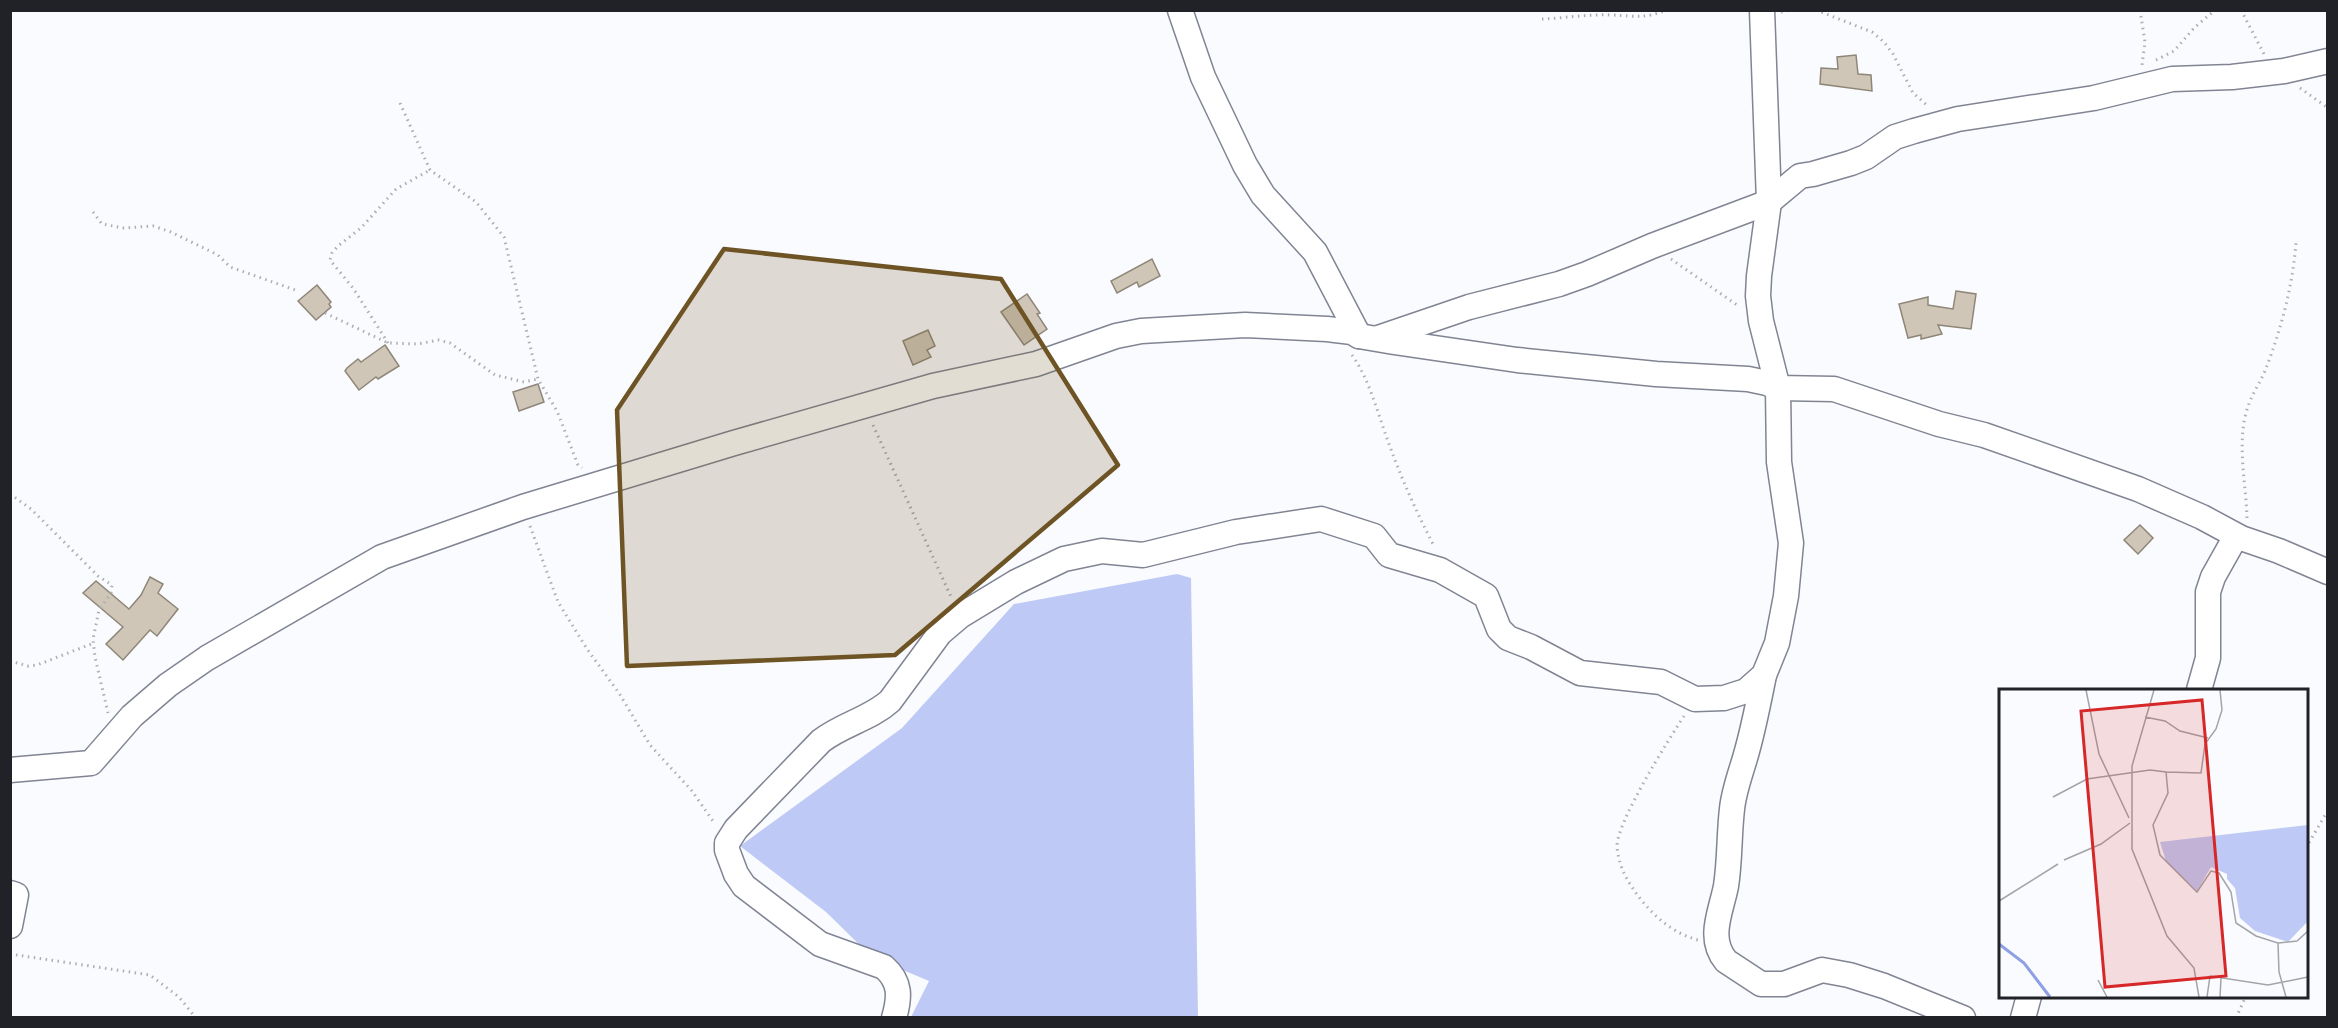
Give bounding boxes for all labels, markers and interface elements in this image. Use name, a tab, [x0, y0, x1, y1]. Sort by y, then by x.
inset map	[1999, 689, 2308, 998]

